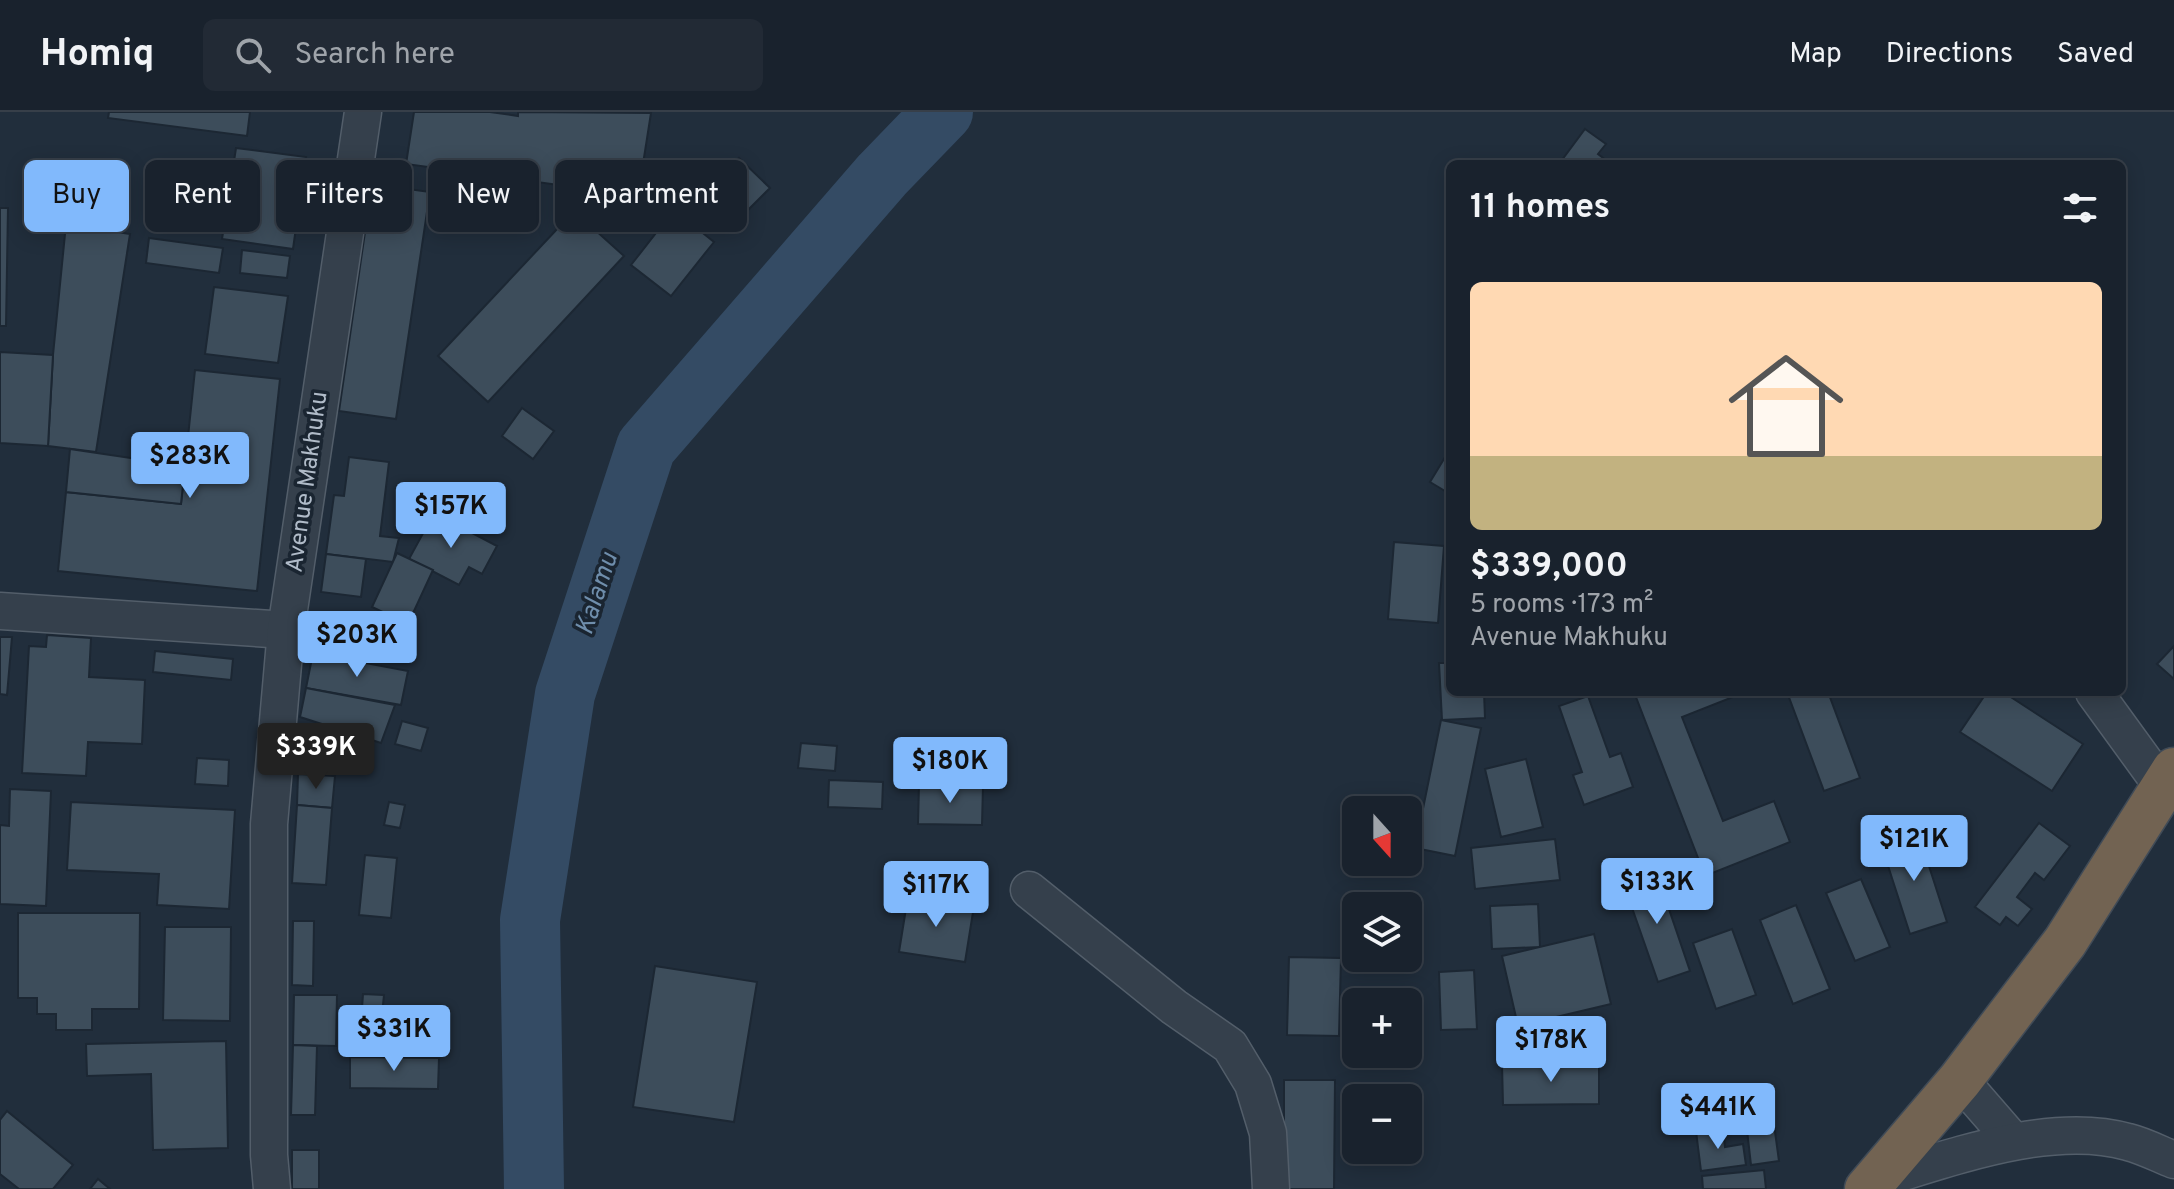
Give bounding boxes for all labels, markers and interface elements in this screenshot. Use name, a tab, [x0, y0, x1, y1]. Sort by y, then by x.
search box	[203, 19, 763, 91]
text: Homiq	[40, 31, 155, 80]
icon: search	[231, 33, 275, 77]
text: Search here	[295, 37, 455, 74]
text: Map	[1789, 37, 1842, 73]
text: Directions	[1886, 37, 2013, 73]
text: Saved	[2057, 37, 2134, 73]
chip: Buy	[24, 160, 129, 232]
chip: Rent	[145, 160, 260, 232]
chip: Filters	[276, 160, 412, 232]
chip: New	[428, 160, 539, 232]
chip: Apartment	[555, 160, 747, 232]
icon: filters	[2058, 186, 2102, 230]
text: 11 homes	[1470, 187, 1610, 230]
icon: home	[1714, 334, 1858, 478]
street label: Avenue Makhuku	[280, 389, 336, 575]
pin: $283K	[134, 432, 246, 500]
text: $283K	[149, 441, 231, 474]
pin: $157K	[395, 482, 507, 550]
text: $157K	[414, 491, 488, 524]
text: $339,000	[1470, 546, 1628, 589]
water label: Kalamu	[569, 548, 627, 639]
text: 5 rooms · 173 m²	[1470, 589, 1653, 622]
pin: $203K	[301, 611, 413, 679]
text: $203K	[316, 620, 398, 653]
text: Avenue Makhuku	[1470, 622, 1668, 655]
pin: $339K	[260, 723, 372, 791]
text: $339K	[275, 732, 357, 765]
pin: $180K	[894, 737, 1006, 805]
text: $180K	[911, 746, 989, 779]
north arrow	[1342, 796, 1422, 876]
map controls	[1342, 796, 1422, 1164]
pin: $121K	[1858, 815, 1970, 883]
text: $121K	[1879, 824, 1949, 857]
pin: $133K	[1601, 858, 1713, 926]
pin: $117K	[880, 861, 992, 929]
text: $133K	[1619, 867, 1695, 900]
text: $117K	[902, 870, 970, 903]
button: layers	[1342, 892, 1422, 972]
button: +	[1342, 988, 1422, 1068]
pin: $331K	[338, 1005, 450, 1073]
text: $331K	[356, 1014, 432, 1047]
pin: $178K	[1495, 1016, 1607, 1084]
text: $178K	[1514, 1025, 1588, 1058]
pin: $441K	[1662, 1083, 1774, 1151]
button: −	[1342, 1084, 1422, 1164]
text: $441K	[1679, 1092, 1757, 1125]

